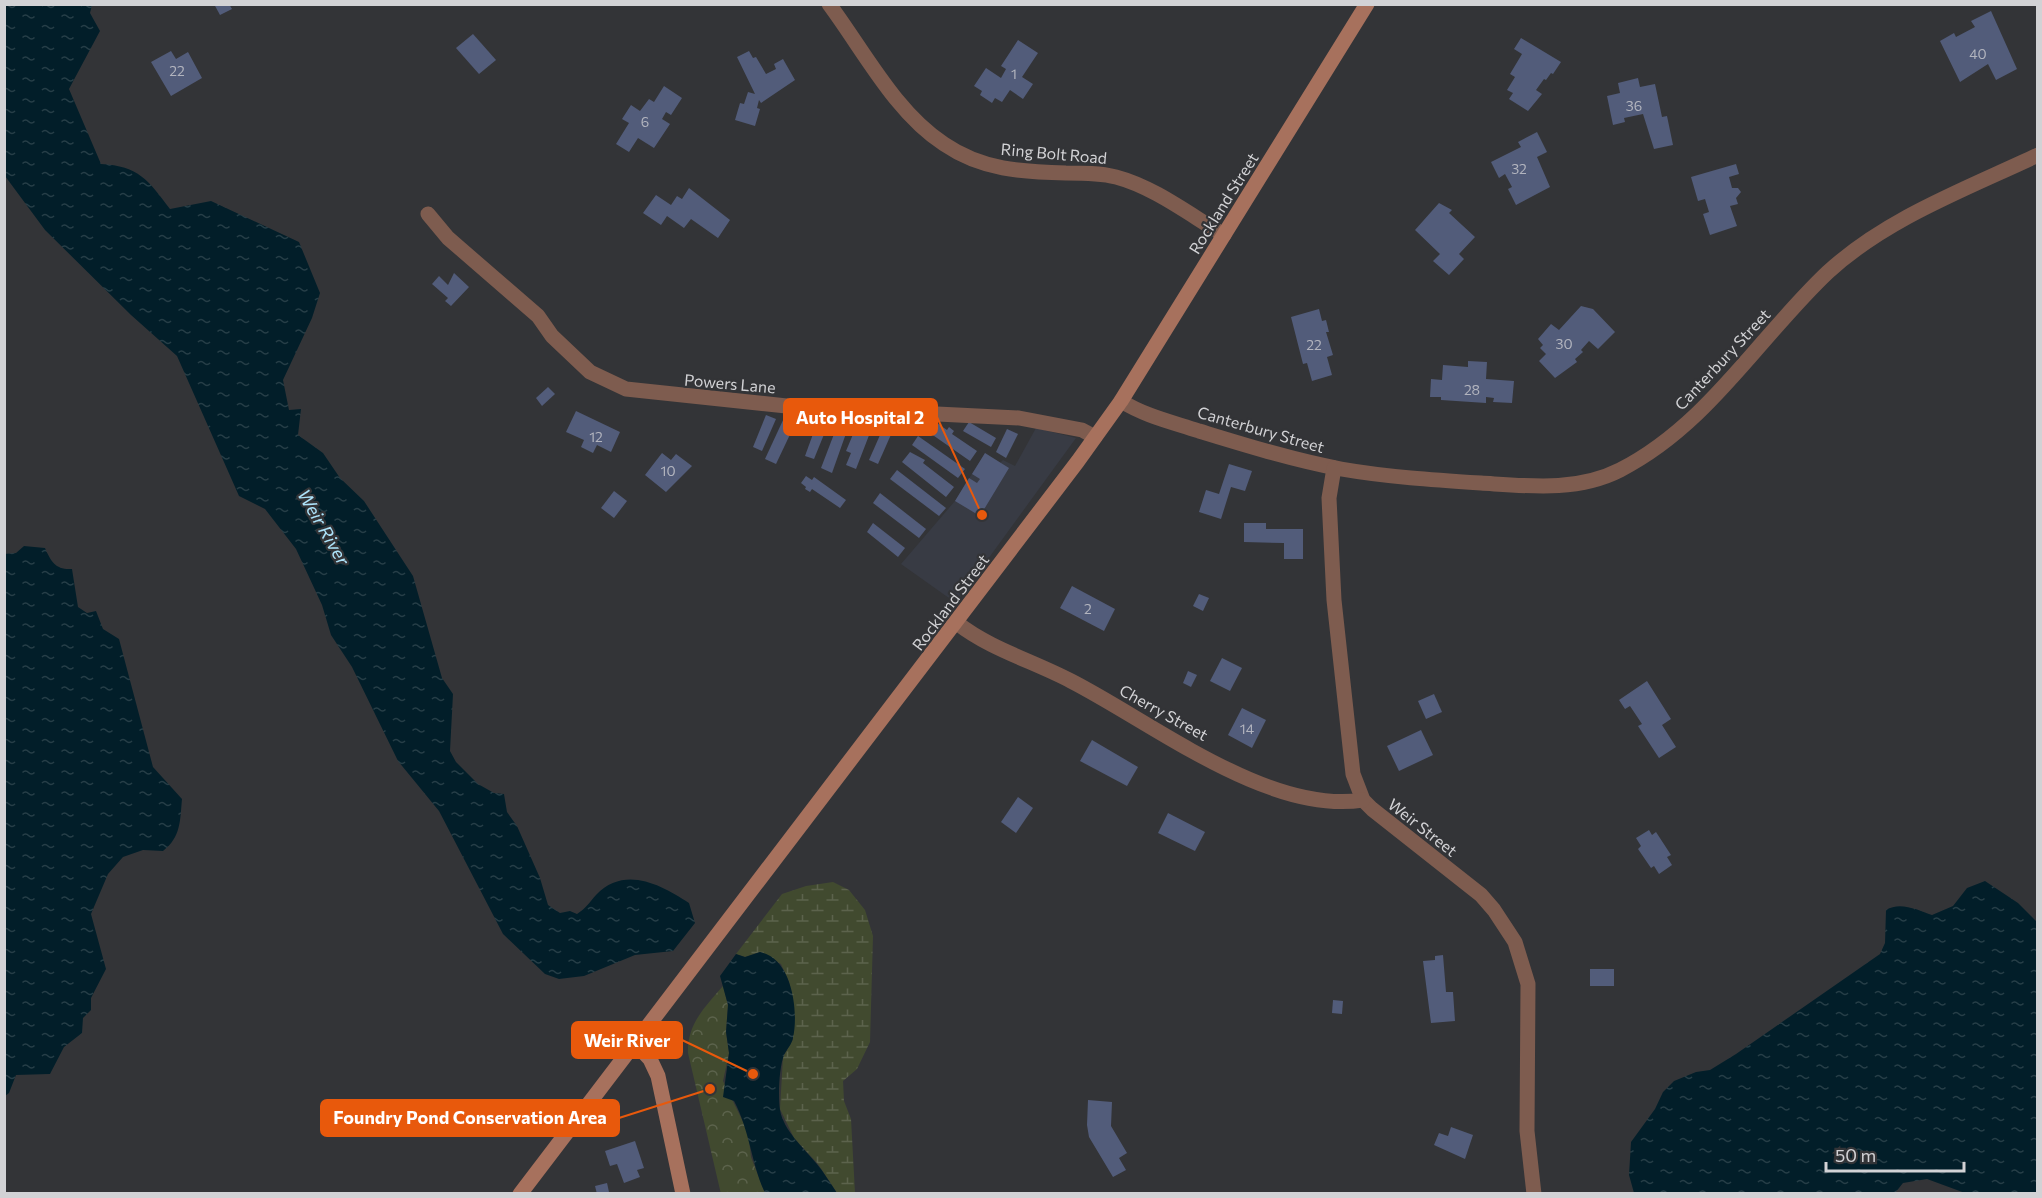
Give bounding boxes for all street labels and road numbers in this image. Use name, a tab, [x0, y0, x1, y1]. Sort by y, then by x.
street label: Ring Bolt Road	[1000, 139, 1108, 167]
street label: Rockland Street	[1184, 149, 1262, 257]
street label: Canterbury Street	[1670, 304, 1774, 413]
street label: Powers Lane	[684, 370, 776, 396]
street label: Canterbury Street	[1195, 402, 1327, 456]
street label: Rockland Street	[908, 550, 993, 654]
street label: Cherry Street	[1117, 680, 1212, 744]
street label: Weir Street	[1385, 794, 1462, 860]

